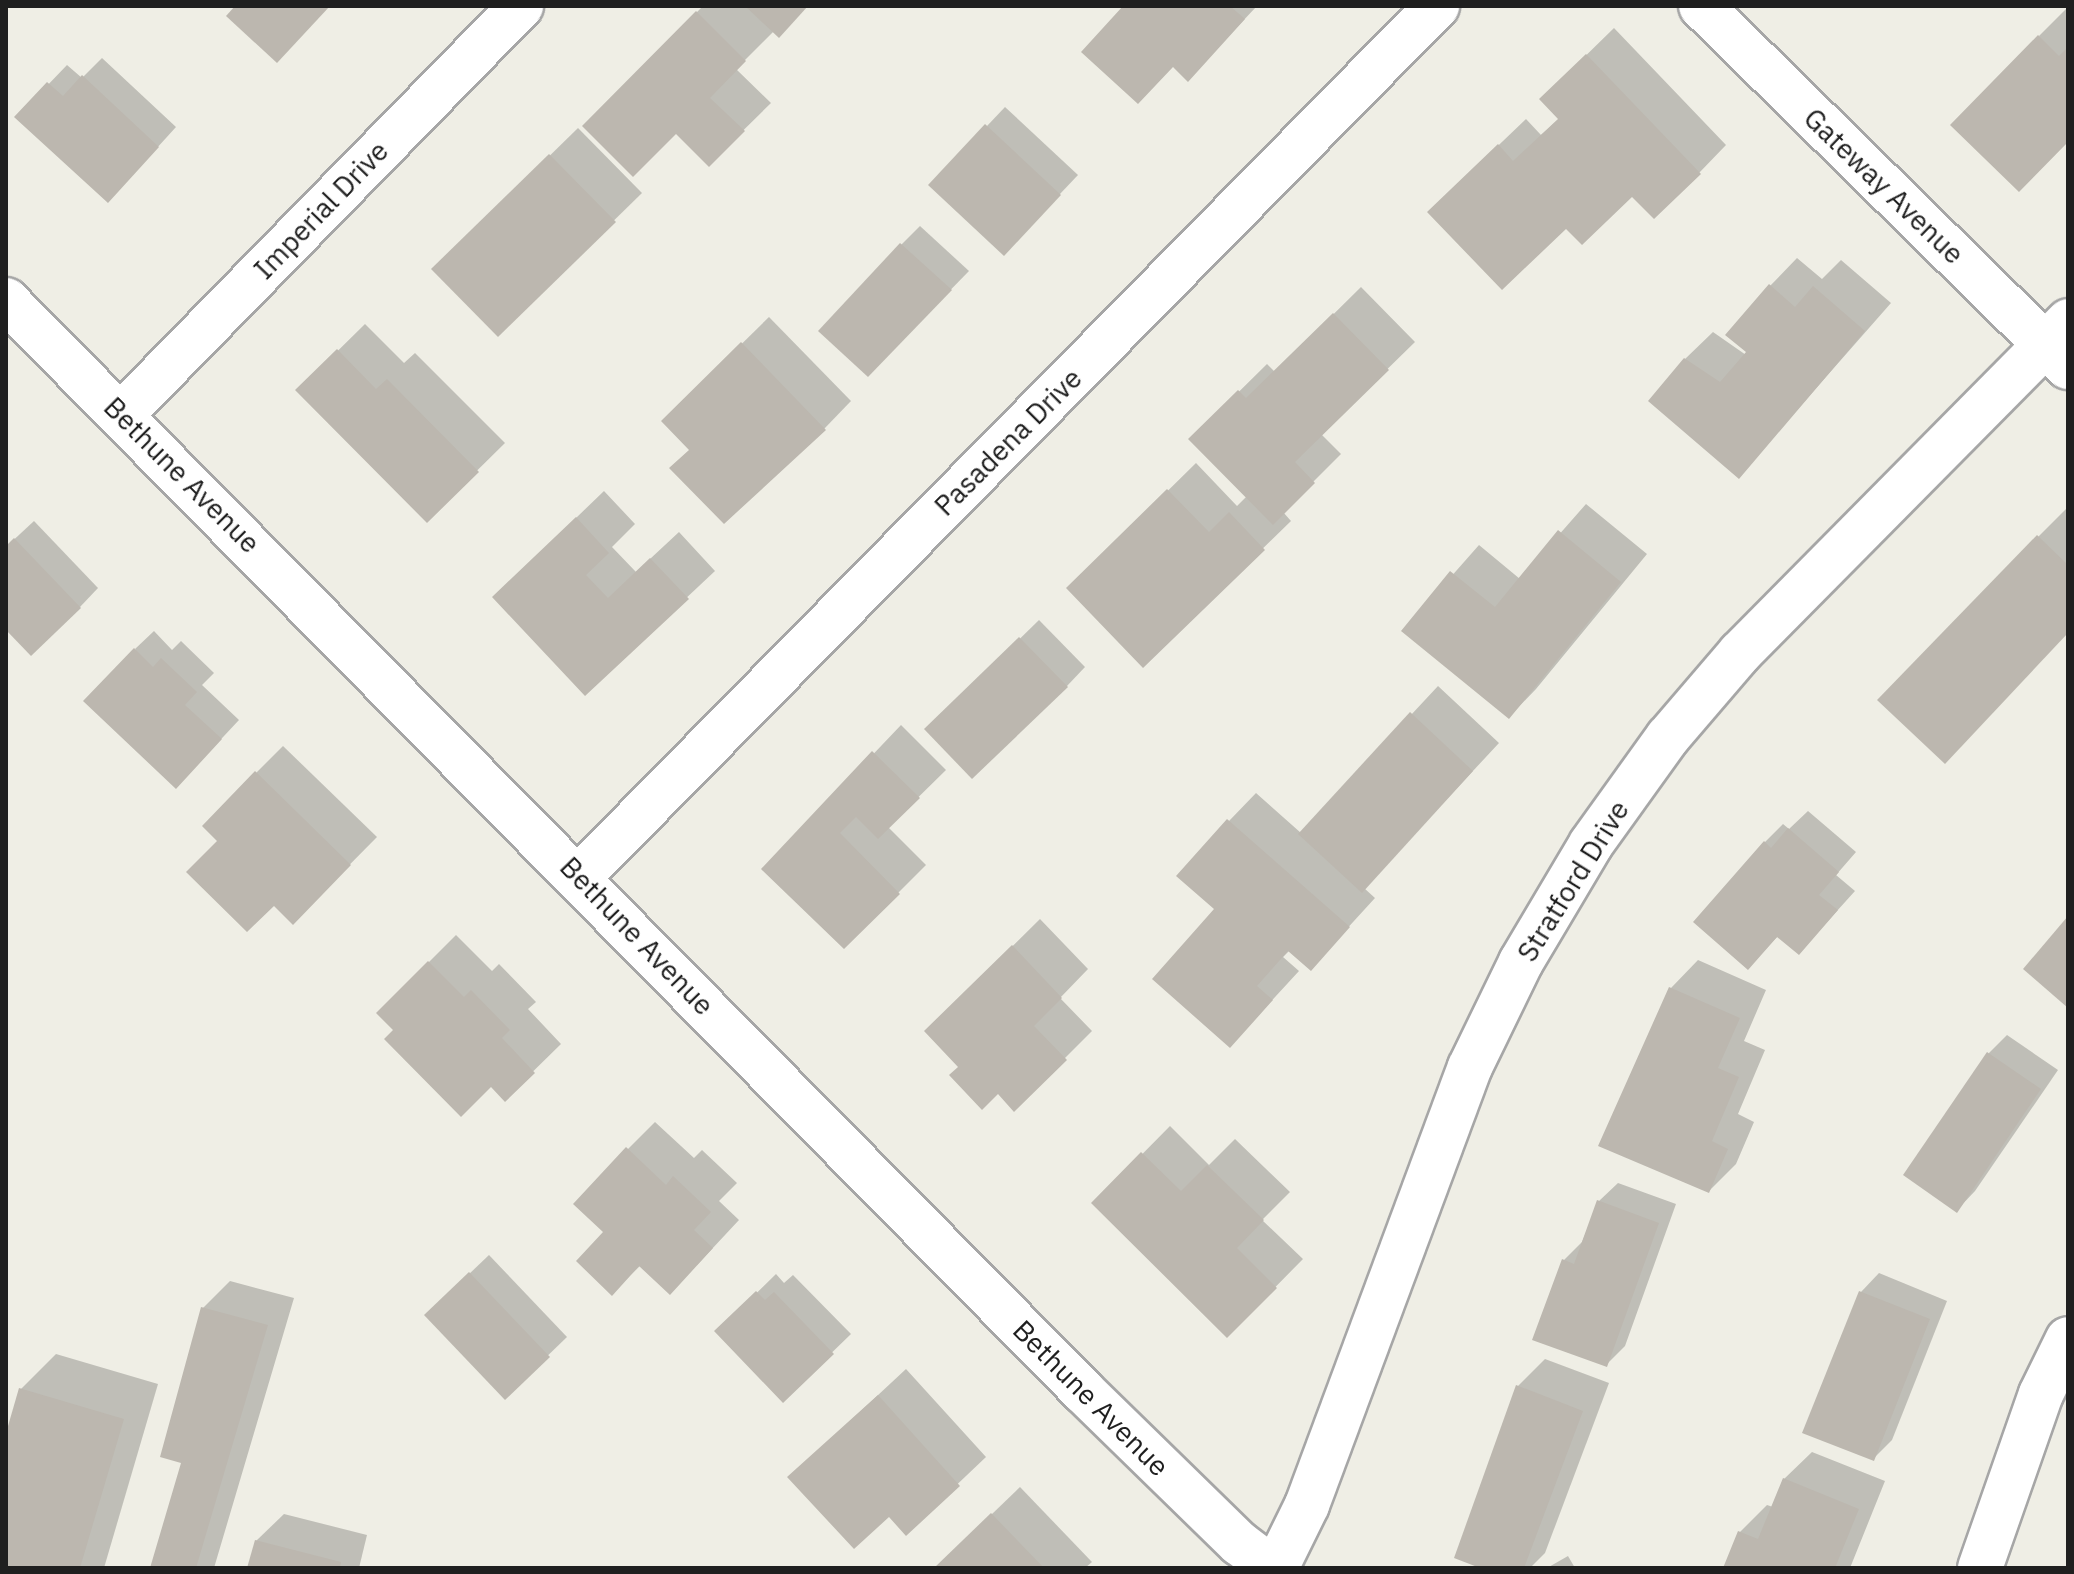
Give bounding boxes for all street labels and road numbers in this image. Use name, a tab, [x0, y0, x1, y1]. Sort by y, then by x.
street label: Gateway Avenue	[1797, 101, 1971, 271]
street label: Imperial Drive	[247, 134, 395, 286]
street label: Pasadena Drive	[927, 361, 1089, 523]
street label: Bethune Avenue	[97, 390, 267, 560]
street label: Stratford Drive	[1510, 794, 1636, 968]
street label: Bethune Avenue	[553, 850, 721, 1022]
street label: Bethune Avenue	[1006, 1313, 1176, 1483]

